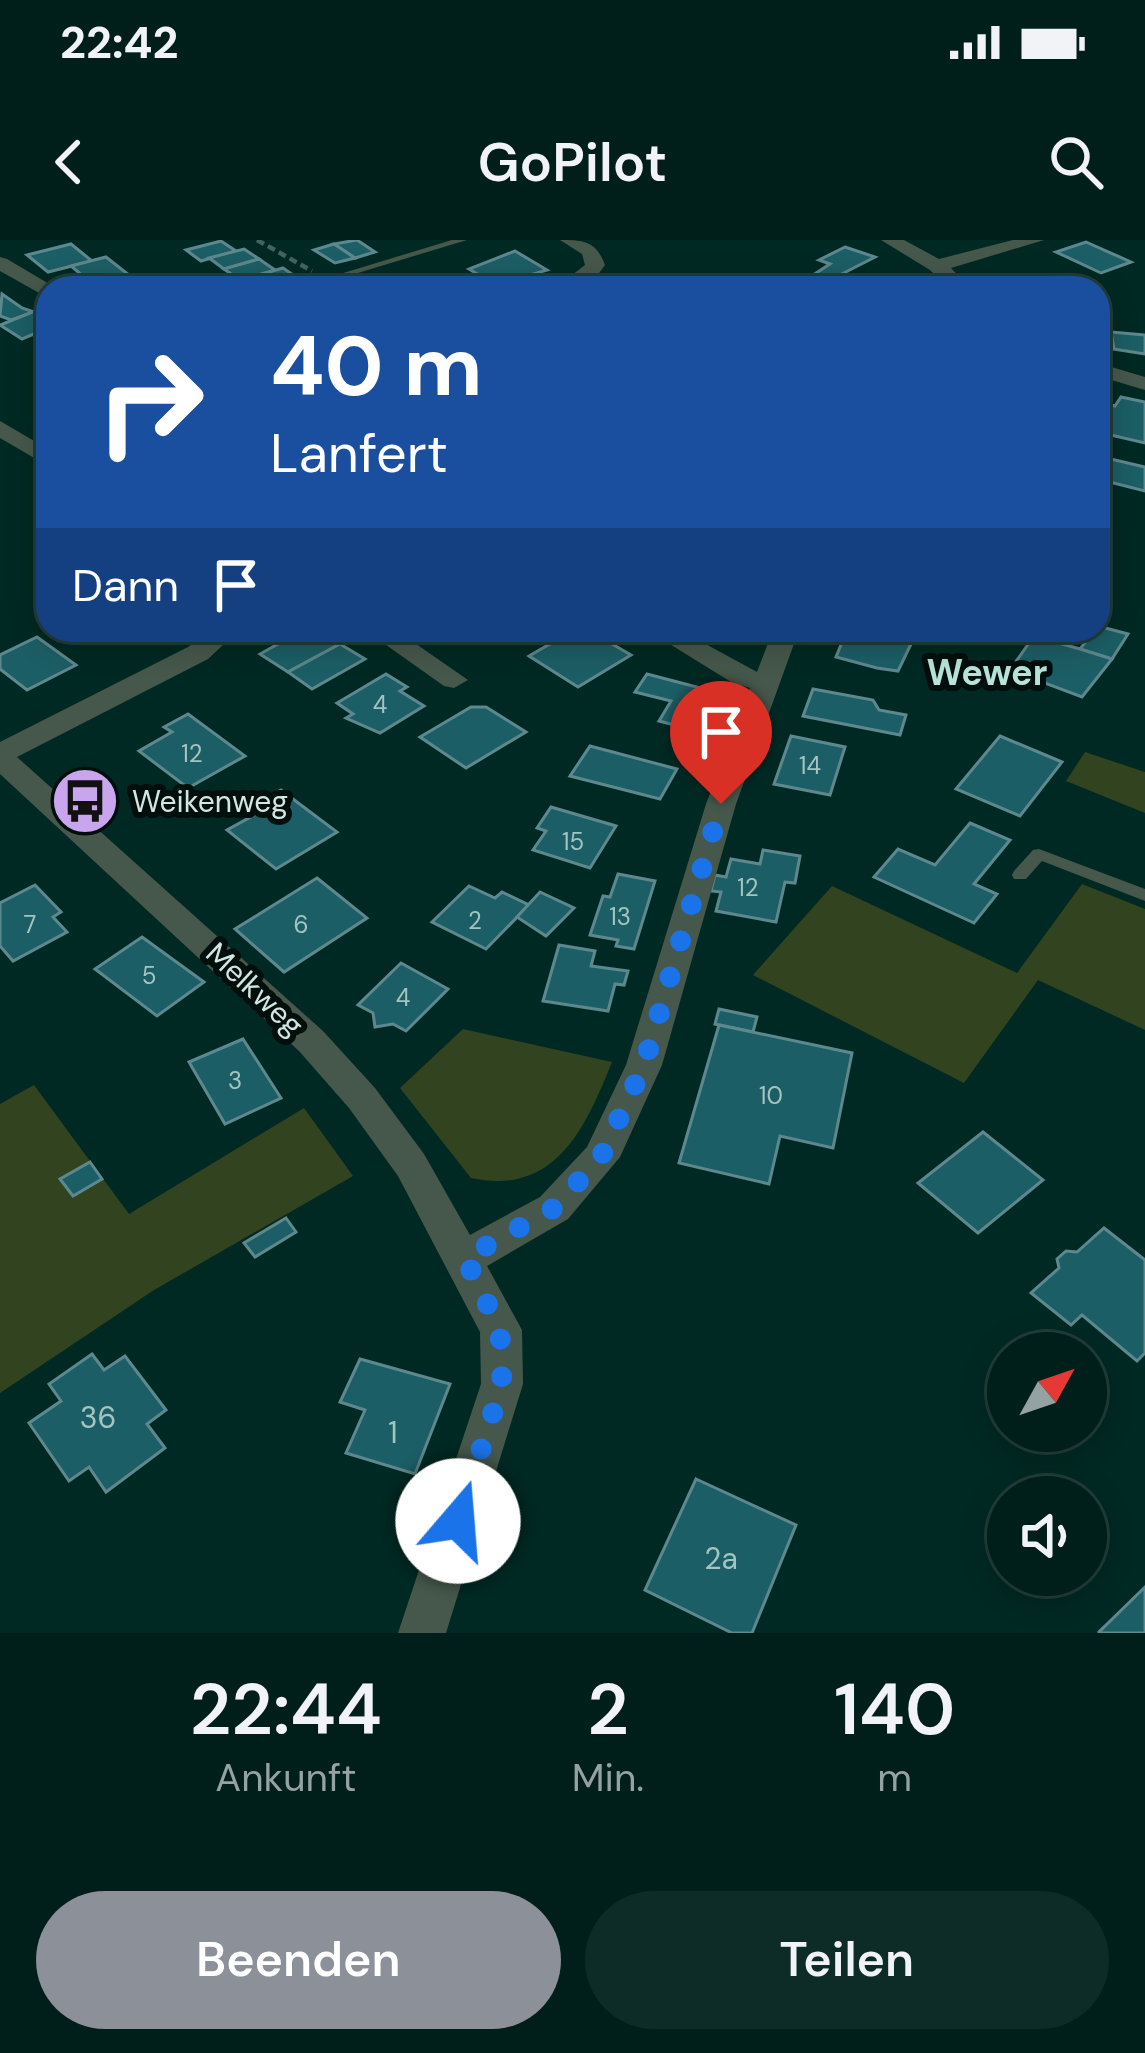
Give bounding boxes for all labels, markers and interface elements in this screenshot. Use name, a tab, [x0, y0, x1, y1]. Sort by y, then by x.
text: 22:42	[60, 13, 179, 72]
text: GoPilot	[478, 127, 667, 198]
icon: back	[36, 129, 102, 195]
icon: search	[1043, 129, 1109, 195]
text: 40 m	[270, 312, 483, 421]
icon: right	[72, 324, 228, 480]
text: Lanfert	[270, 418, 448, 489]
icon: arrive	[203, 552, 269, 618]
text: Dann	[72, 556, 179, 615]
district label: Wewer	[927, 649, 1047, 696]
pin	[670, 681, 772, 804]
house number: 4	[373, 689, 387, 720]
icon: arrive	[688, 699, 754, 765]
house number: 12	[181, 738, 203, 769]
house number: 14	[799, 750, 821, 781]
bus stop icon: Weikenweg	[50, 766, 120, 836]
place label: Weikenweg	[132, 782, 288, 821]
house number: 15	[562, 826, 584, 857]
house number: 12	[737, 872, 759, 903]
house number: 13	[609, 901, 631, 932]
house number: 2	[468, 905, 482, 936]
house number: 7	[24, 909, 36, 940]
house number: 6	[293, 909, 309, 940]
street label: Melkweg	[198, 934, 312, 1044]
house number: 5	[142, 960, 156, 991]
house number: 4	[396, 982, 410, 1013]
house number: 3	[228, 1065, 242, 1096]
house number: 10	[759, 1080, 783, 1111]
north arrow	[987, 1332, 1107, 1452]
map controls	[987, 1332, 1107, 1596]
house number: 36	[80, 1398, 116, 1437]
house number: 1	[388, 1413, 398, 1452]
position arrow	[395, 1458, 521, 1584]
button: sound	[987, 1476, 1107, 1596]
house number: 2a	[704, 1539, 738, 1578]
text: 22:44	[190, 1663, 382, 1756]
text: 2	[587, 1663, 629, 1756]
text: 140	[834, 1663, 955, 1756]
text: Ankunft	[215, 1752, 357, 1803]
text: Min.	[572, 1752, 644, 1803]
text: m	[877, 1752, 912, 1803]
button: Beenden	[36, 1891, 561, 2029]
button: Teilen	[585, 1891, 1109, 2029]

